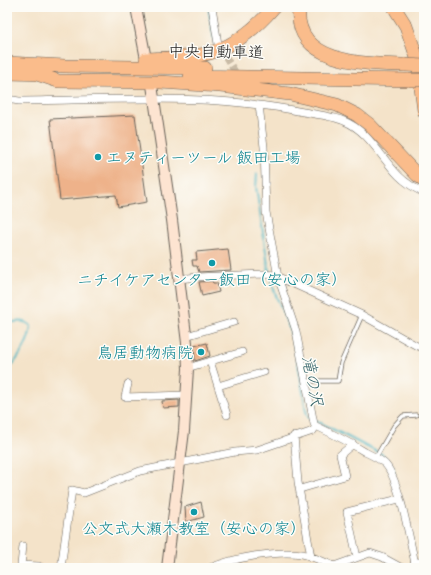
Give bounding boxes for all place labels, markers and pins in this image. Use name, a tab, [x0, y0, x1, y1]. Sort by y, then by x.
place label: エヌティーツール 飯田工場	[106, 147, 301, 171]
marker: エヌティーツール 飯田工場	[93, 152, 103, 162]
marker: ニチイケアセンター飯田（安心の家）	[207, 258, 217, 268]
place label: ニチイケアセンター飯田（安心の家）	[77, 269, 347, 293]
place label: 鳥居動物病院	[97, 342, 193, 366]
marker: 鳥居動物病院	[196, 347, 206, 357]
marker: 公文式大瀬木教室（安心の家）	[189, 507, 199, 517]
place label: 公文式大瀬木教室（安心の家）	[82, 518, 306, 542]

